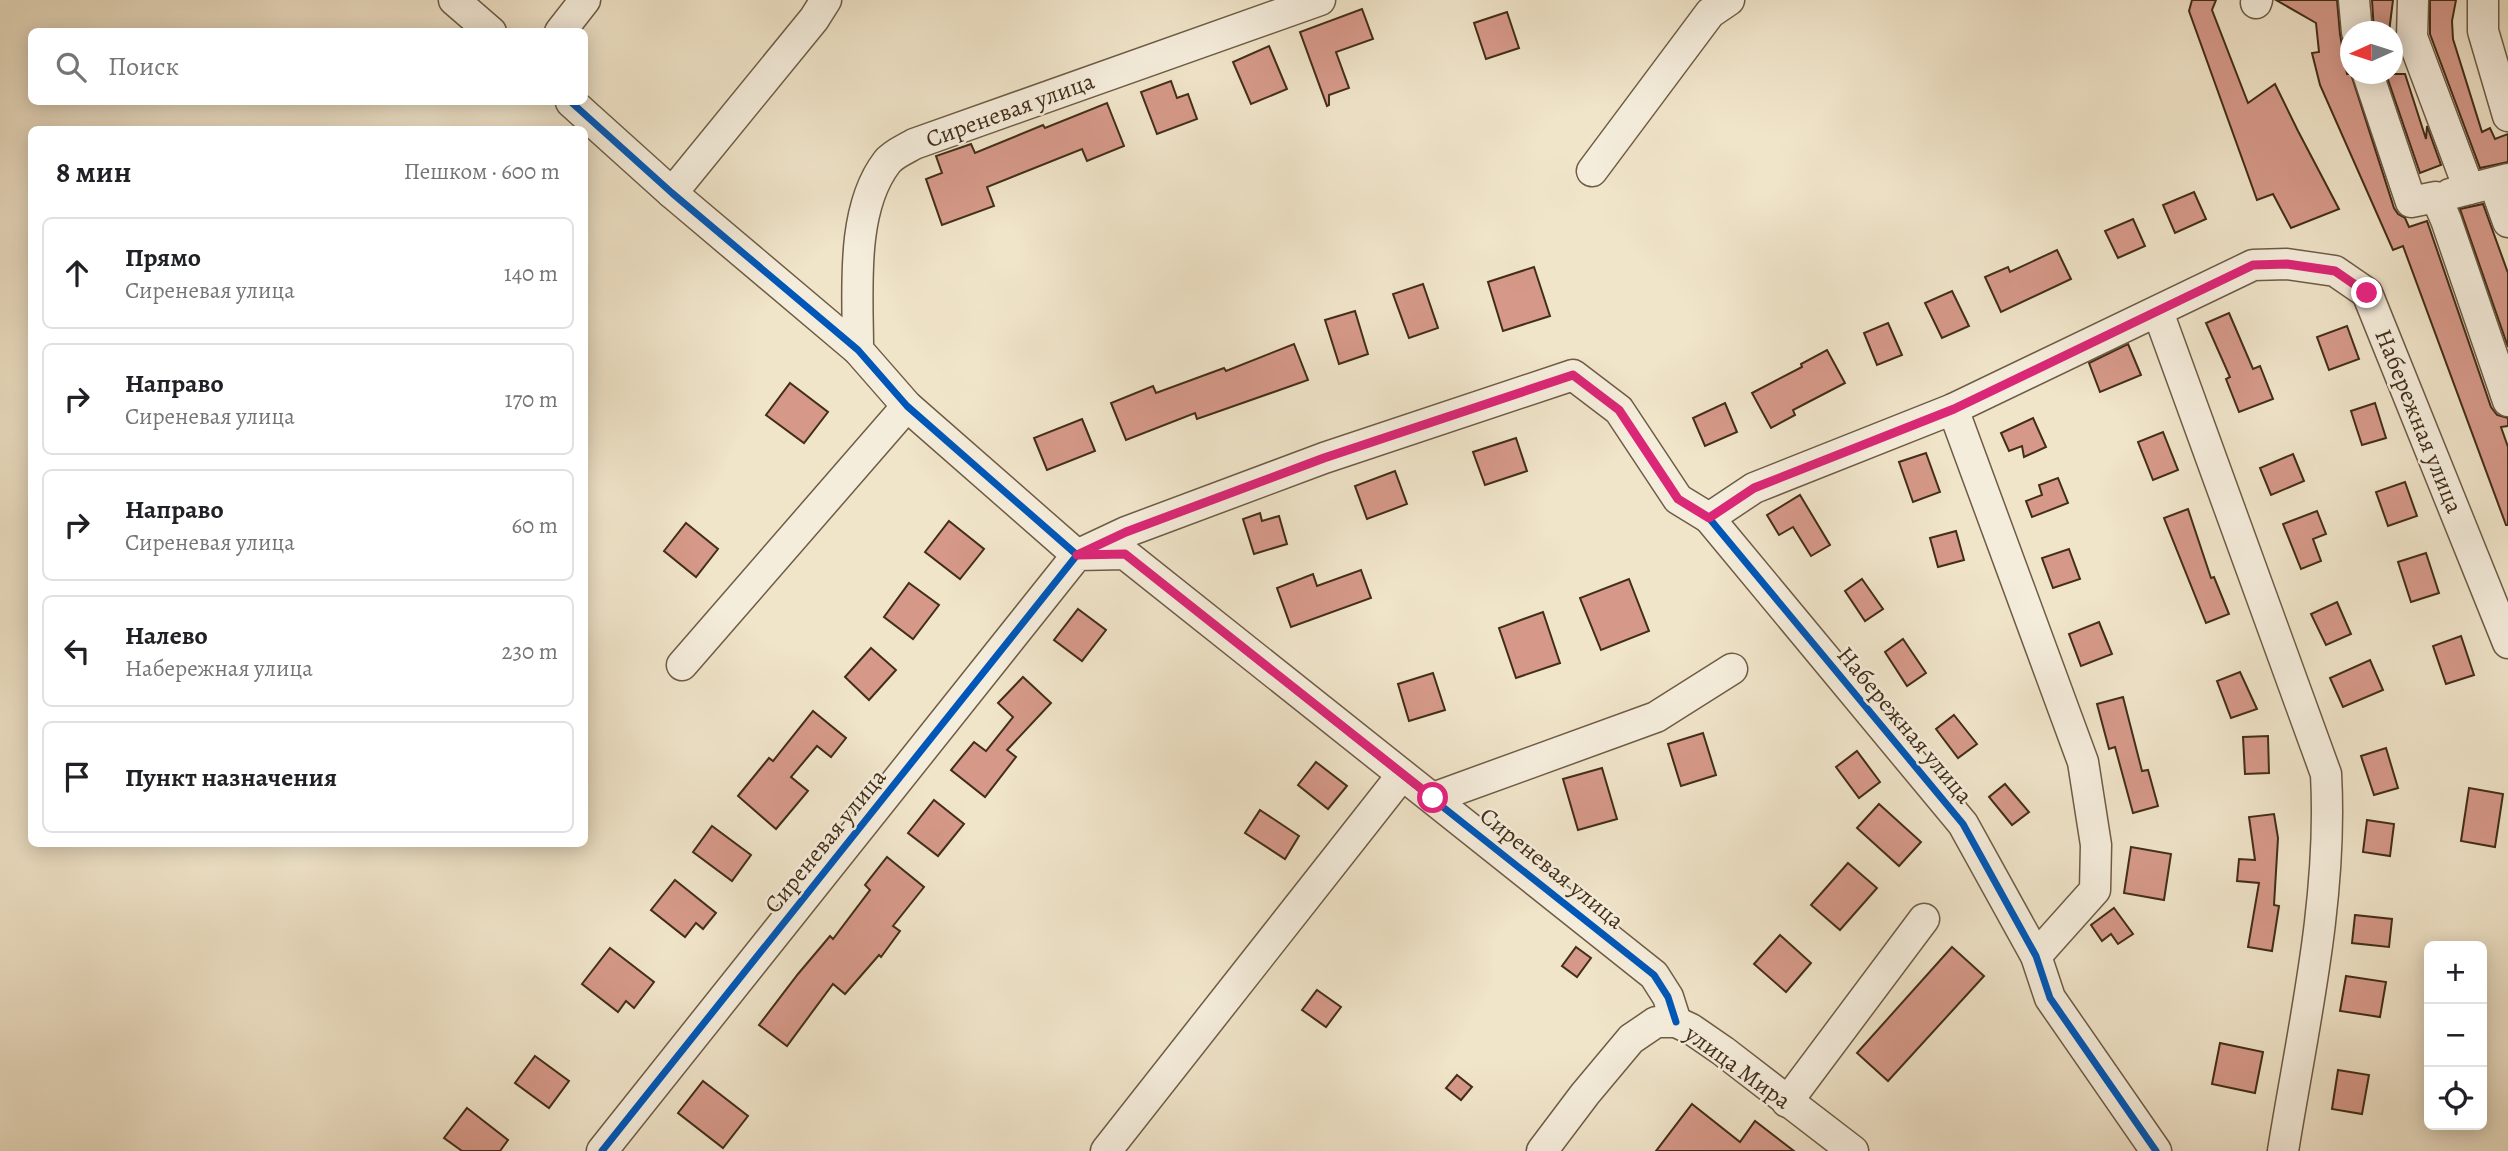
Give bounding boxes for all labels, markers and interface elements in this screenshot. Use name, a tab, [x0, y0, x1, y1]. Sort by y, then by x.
north arrow	[2340, 21, 2403, 84]
search box	[28, 28, 588, 105]
icon: search	[52, 48, 90, 86]
text: Поиск	[108, 49, 179, 84]
street label: Сиреневая улица	[921, 65, 1099, 155]
text: 8 мин	[56, 152, 131, 192]
text: Пешком · 600 m	[404, 156, 560, 187]
text: Прямо	[125, 240, 201, 275]
icon: ahead	[58, 254, 96, 292]
text: 140 m	[504, 258, 558, 289]
text: Сиреневая улица	[125, 275, 295, 306]
route end	[2351, 277, 2382, 308]
street label: Набережная улица	[2367, 324, 2471, 518]
text: Направо	[125, 366, 224, 401]
icon: right	[58, 380, 96, 418]
text: 170 m	[505, 384, 558, 415]
text: Сиреневая улица	[125, 401, 295, 432]
text: Направо	[125, 492, 224, 527]
icon: right	[58, 506, 96, 544]
text: 60 m	[511, 510, 558, 541]
text: Сиреневая улица	[125, 527, 295, 558]
text: Налево	[125, 618, 208, 653]
icon: left	[58, 632, 96, 670]
text: 230 m	[502, 636, 558, 667]
street label: Набережная улица	[1830, 640, 1980, 810]
text: Набережная улица	[125, 653, 313, 684]
icon: arrive	[58, 758, 96, 796]
text: Пункт назначения	[125, 760, 337, 795]
street label: Сиреневая улица	[757, 762, 893, 920]
route start	[1417, 782, 1448, 813]
street label: Сиреневая улица	[1473, 800, 1631, 936]
map controls	[2424, 941, 2487, 1130]
button: +	[2424, 941, 2487, 1004]
button: −	[2424, 1004, 2487, 1067]
street label: улица Мира	[1678, 1017, 1798, 1116]
button: locate	[2424, 1067, 2487, 1130]

